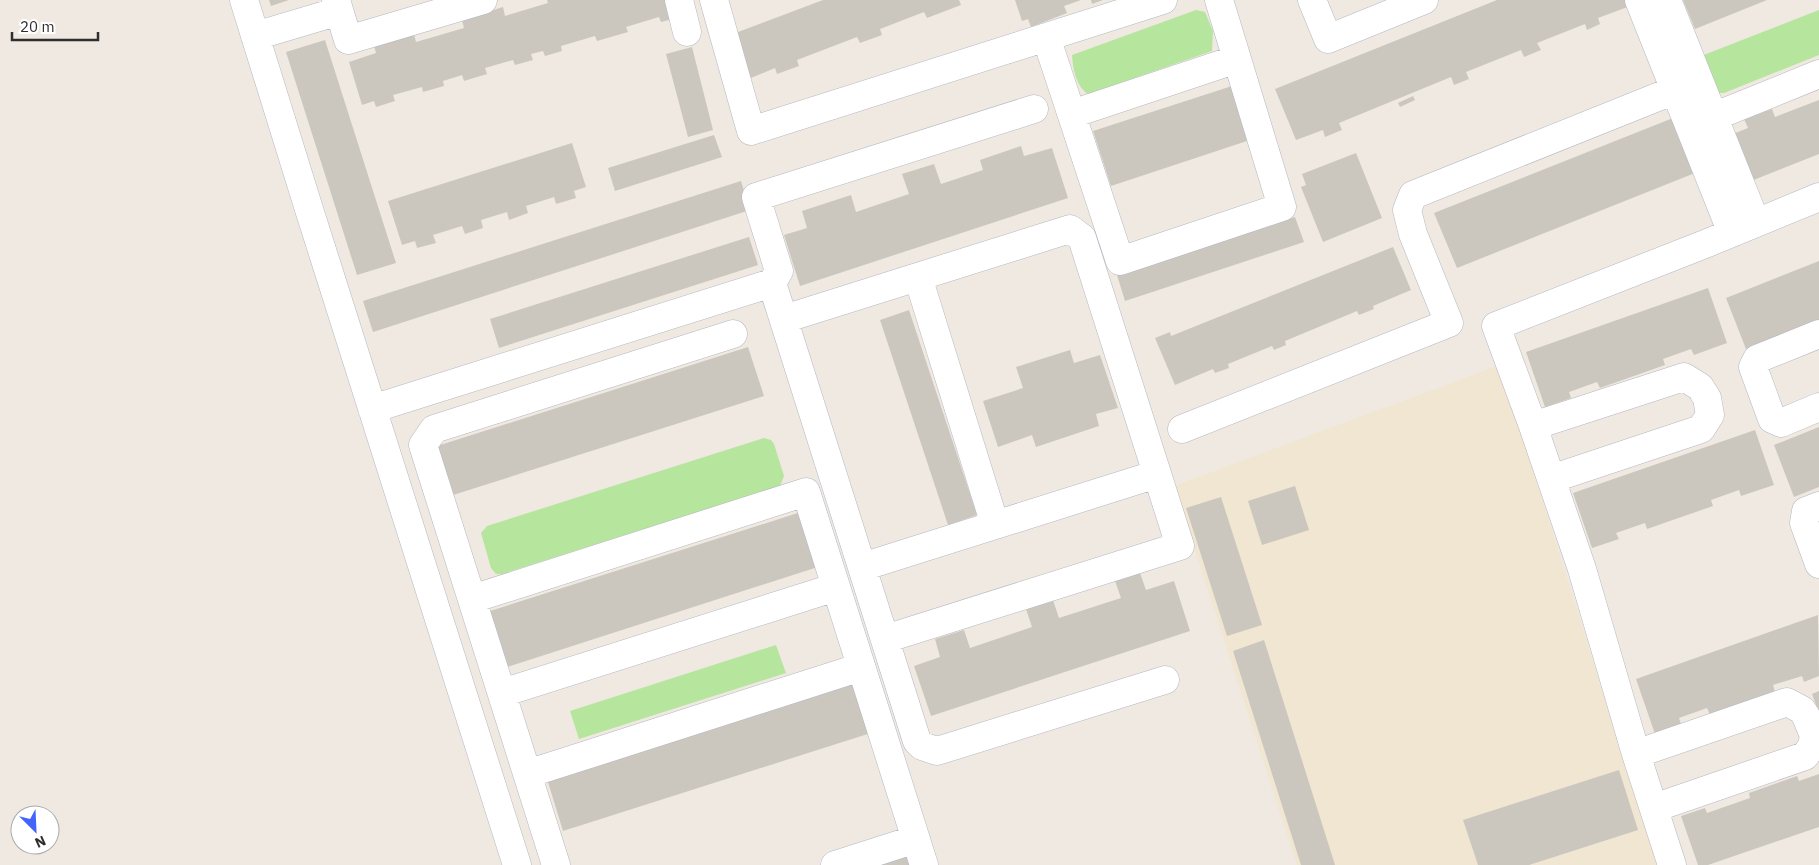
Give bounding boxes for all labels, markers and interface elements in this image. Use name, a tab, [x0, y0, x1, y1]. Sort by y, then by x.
scale bar	[12, 10, 99, 42]
text: 20 m	[20, 17, 55, 36]
north arrow	[10, 805, 60, 855]
text: N	[32, 832, 49, 852]

